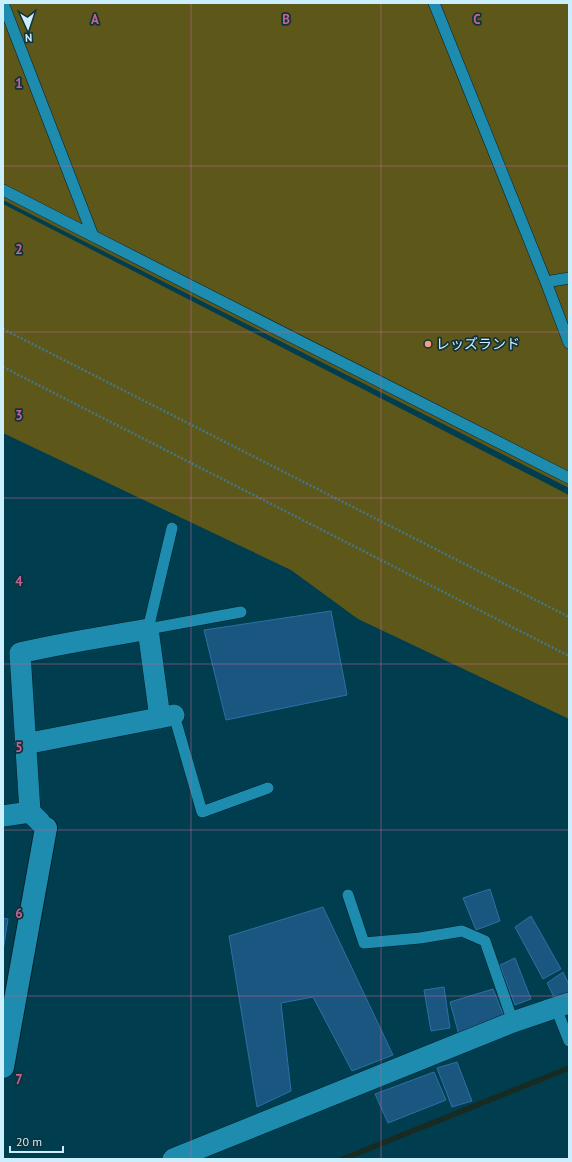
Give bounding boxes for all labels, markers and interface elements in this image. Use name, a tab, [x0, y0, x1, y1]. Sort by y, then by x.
north arrow	[8, 8, 48, 48]
text: A	[91, 11, 99, 28]
text: B	[282, 11, 290, 28]
text: C	[473, 11, 481, 28]
text: N	[25, 31, 33, 45]
text: 1	[15, 75, 23, 92]
text: 2	[15, 241, 23, 258]
place label: レッズランド	[436, 335, 520, 353]
marker: レッズランド	[423, 339, 433, 349]
text: 3	[15, 407, 23, 424]
text: 4	[15, 573, 23, 590]
text: 5	[15, 739, 23, 756]
text: 6	[15, 905, 23, 922]
text: 7	[15, 1071, 23, 1088]
scale bar	[10, 1128, 63, 1154]
text: 20 m	[16, 1134, 42, 1149]

